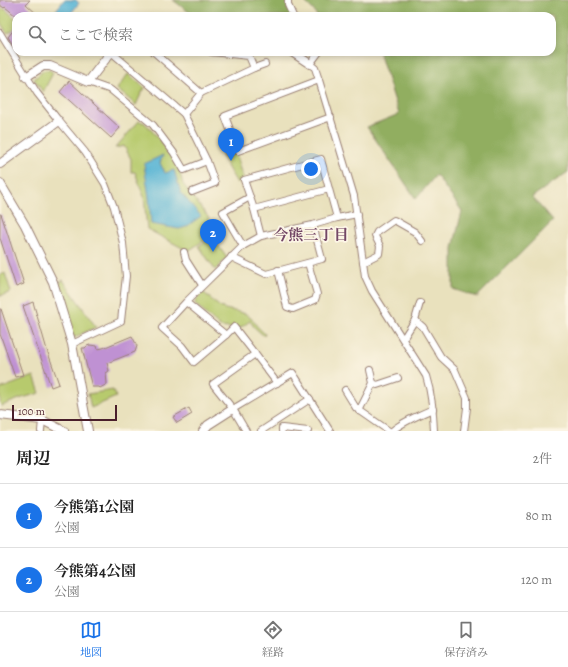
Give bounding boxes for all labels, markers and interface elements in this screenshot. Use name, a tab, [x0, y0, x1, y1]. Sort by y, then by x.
search box	[12, 12, 556, 56]
icon: search	[26, 23, 48, 45]
text: ここで検索	[58, 25, 133, 45]
pin: 1	[218, 128, 244, 161]
your location	[301, 159, 321, 179]
pin: 2	[200, 219, 226, 252]
district label: 今熊三丁目	[273, 225, 349, 245]
scale bar	[12, 403, 117, 422]
text: 100 m	[18, 404, 45, 419]
text: 周辺	[16, 447, 50, 470]
text: 2件	[533, 450, 552, 467]
text: 今熊第1公園	[54, 497, 134, 517]
text: 1	[27, 507, 31, 524]
text: 80 m	[525, 507, 552, 524]
text: 公園	[54, 519, 80, 536]
text: 今熊第4公園	[54, 561, 136, 581]
text: 2	[26, 571, 32, 588]
text: 120 m	[521, 571, 552, 588]
text: 公園	[54, 583, 80, 600]
tab: 地図	[80, 619, 102, 660]
tab: 経路	[262, 619, 284, 660]
tab: 保存済み	[444, 619, 488, 660]

